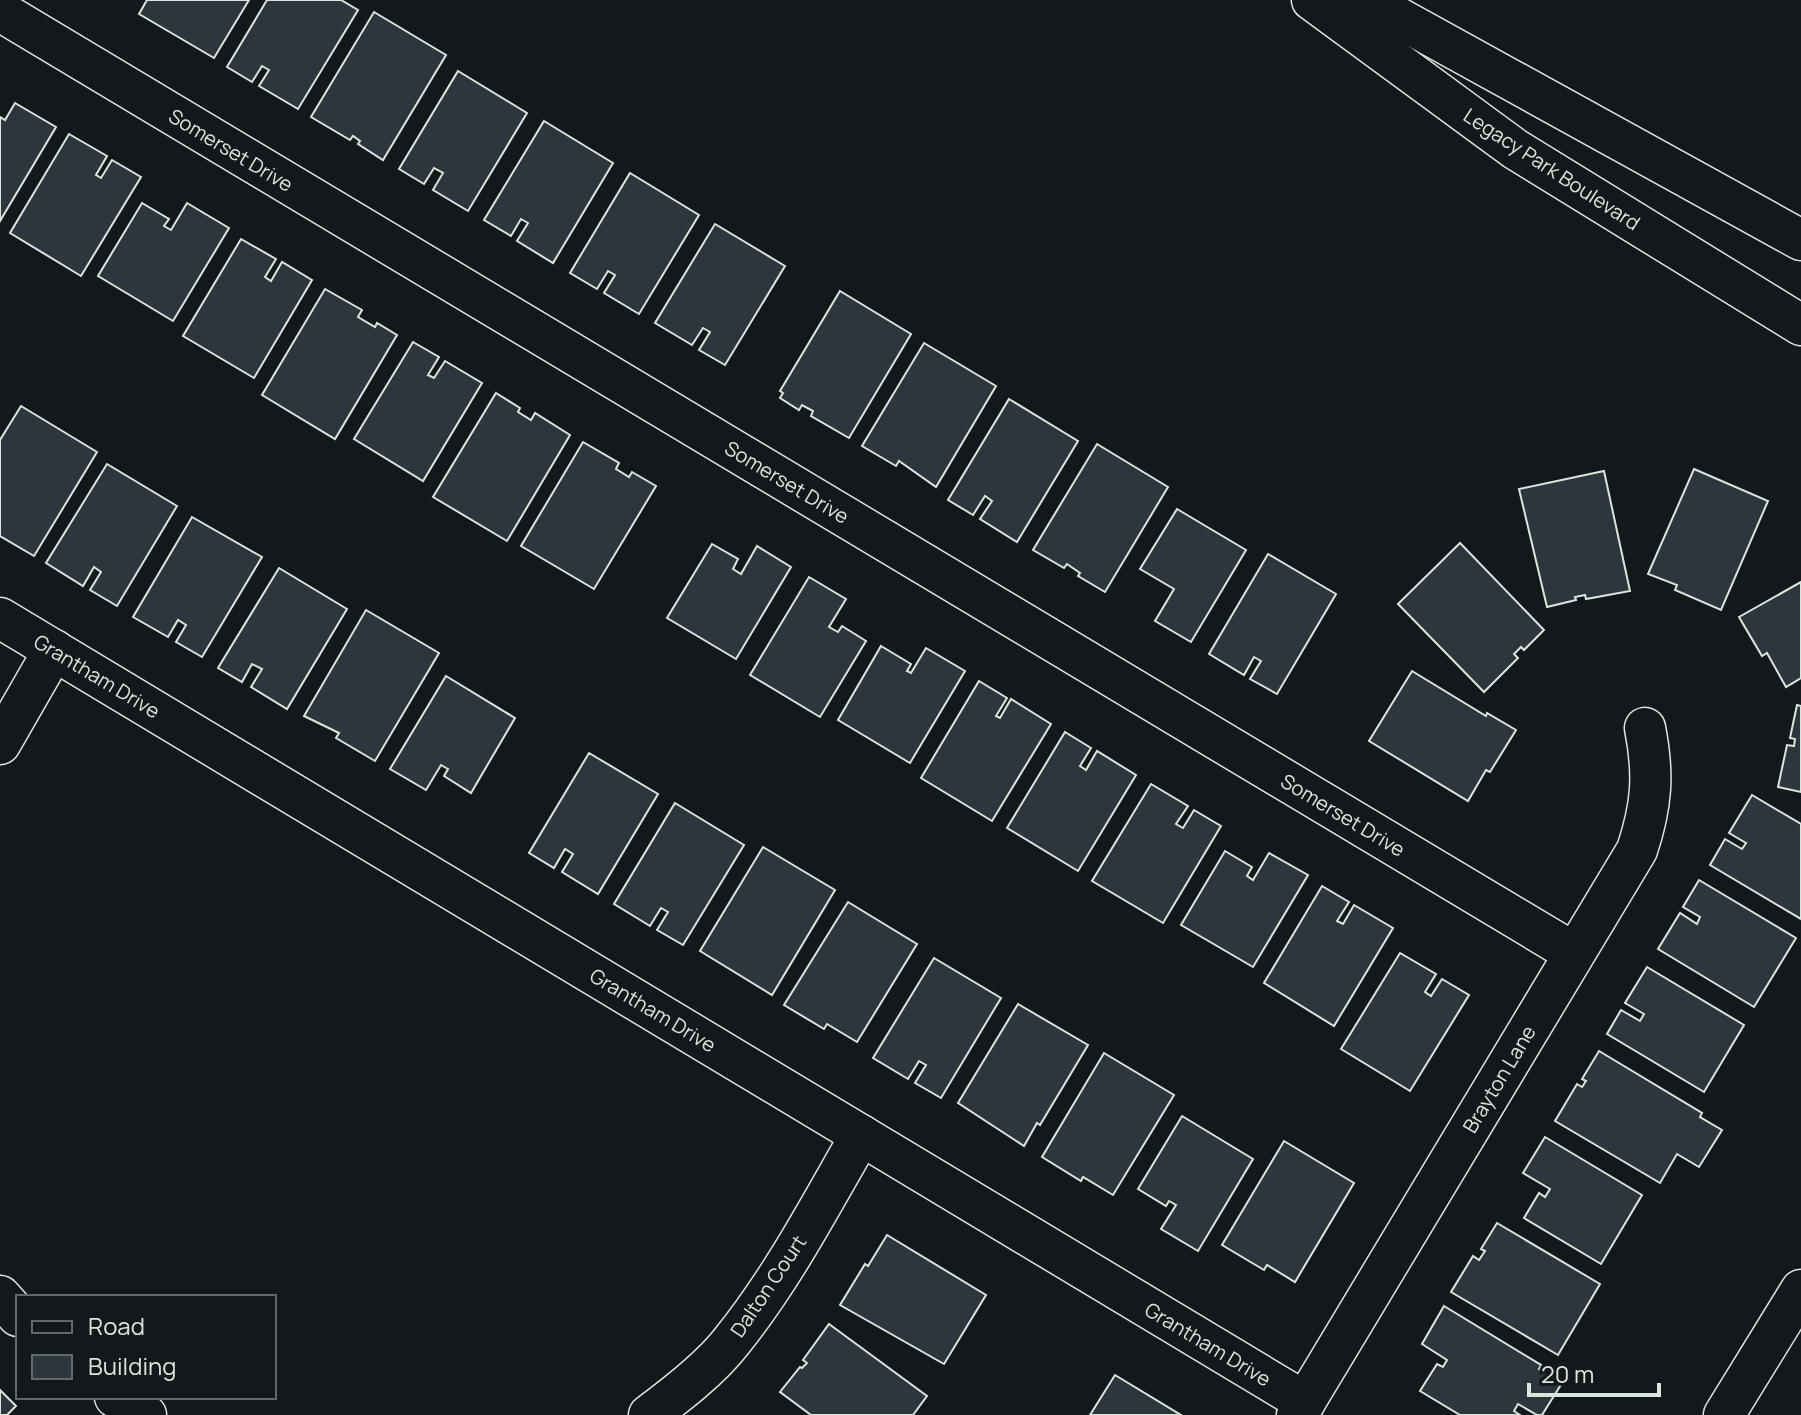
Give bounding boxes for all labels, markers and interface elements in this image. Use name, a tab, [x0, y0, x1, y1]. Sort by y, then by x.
street label: Somerset Drive	[164, 102, 298, 198]
street label: Legacy Park Boulevard	[1459, 102, 1645, 236]
street label: Somerset Drive	[720, 434, 854, 530]
street label: Grantham Drive	[29, 628, 165, 724]
street label: Somerset Drive	[1276, 767, 1410, 863]
street label: Grantham Drive	[585, 962, 721, 1058]
street label: Brayton Lane	[1456, 1020, 1542, 1138]
street label: Dalton Court	[724, 1230, 812, 1342]
legend	[16, 1295, 276, 1399]
street label: Grantham Drive	[1140, 1296, 1276, 1392]
text: Road	[88, 1309, 145, 1342]
scale bar	[1529, 1347, 1659, 1397]
text: Building	[88, 1349, 176, 1382]
text: 20 m	[1541, 1357, 1594, 1390]

